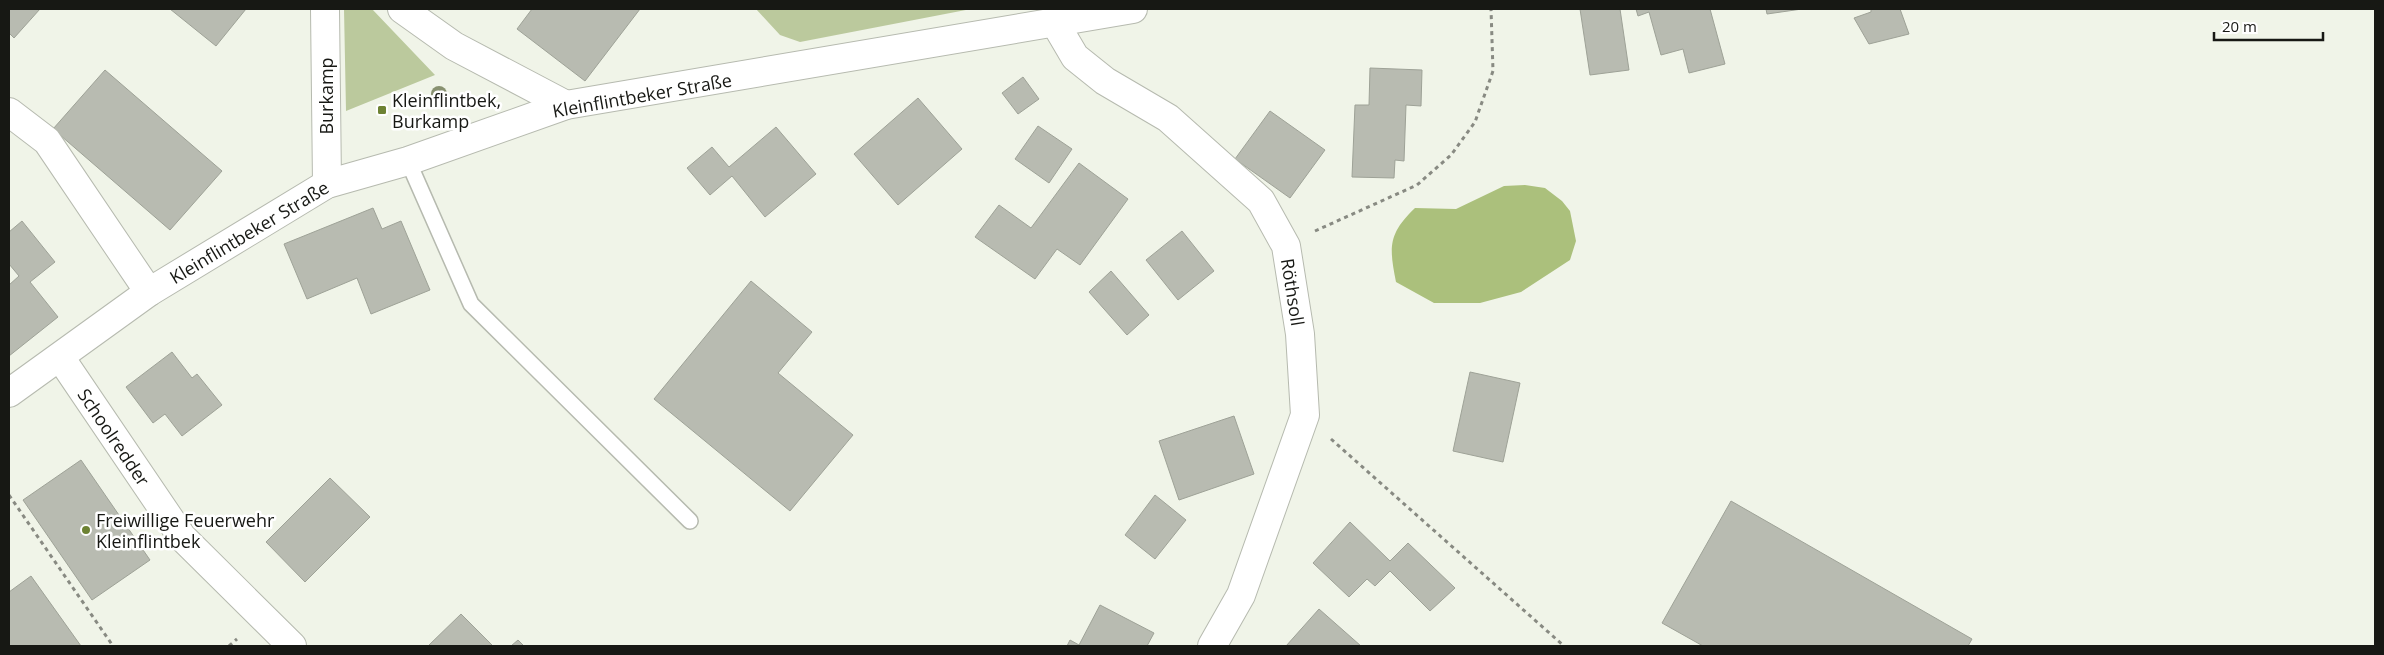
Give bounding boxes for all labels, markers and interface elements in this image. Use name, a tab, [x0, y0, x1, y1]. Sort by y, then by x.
scale bar	[2214, 10, 2323, 42]
text: 20 m	[2222, 16, 2257, 36]
street label: Burkamp	[314, 57, 338, 135]
street label: Kleinflintbeker Straße	[551, 67, 733, 123]
place label: Kleinflintbek, Burkamp	[392, 88, 501, 133]
marker: Kleinflintbek, Burkamp	[376, 104, 388, 116]
street label: Kleinflintbeker Straße	[165, 175, 333, 289]
street label: Röthsoll	[1276, 257, 1310, 327]
street label: Schoolredder	[73, 384, 156, 491]
place label: Freiwillige Feuerwehr Kleinflintbek	[96, 508, 275, 553]
marker: Freiwillige Feuerwehr Kleinflintbek	[80, 524, 92, 536]

